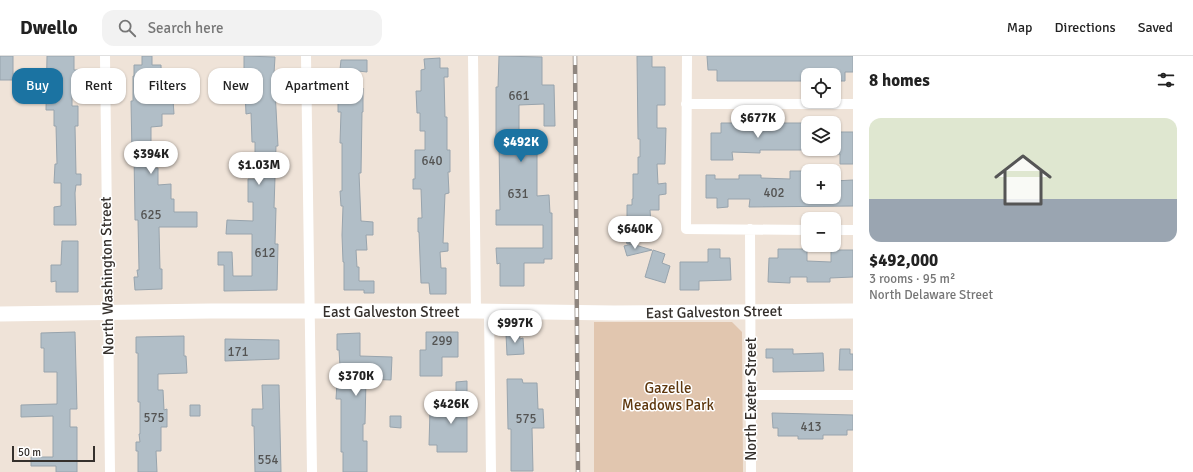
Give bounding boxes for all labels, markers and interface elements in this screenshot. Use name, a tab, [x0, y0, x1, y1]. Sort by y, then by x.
search box	[102, 10, 382, 46]
text: Dwello	[20, 16, 78, 40]
icon: search	[116, 17, 138, 39]
text: Search here	[148, 19, 223, 37]
text: Map	[1007, 19, 1033, 36]
text: Directions	[1055, 19, 1116, 36]
text: Saved	[1138, 19, 1173, 36]
chip: Buy	[12, 68, 63, 104]
chip: Rent	[71, 68, 126, 104]
chip: Filters	[134, 68, 200, 104]
chip: New	[208, 68, 263, 104]
chip: Apartment	[271, 68, 363, 104]
map controls	[801, 68, 841, 252]
button: locate	[801, 68, 841, 108]
icon: filters	[1155, 69, 1177, 91]
text: 8 homes	[869, 70, 930, 91]
house number: 661	[508, 88, 530, 104]
pin: $677K	[730, 105, 786, 139]
text: $677K	[740, 110, 776, 126]
button: layers	[801, 116, 841, 156]
pin: $492K	[493, 129, 549, 163]
text: $492K	[503, 134, 539, 150]
pin: $394K	[123, 141, 179, 175]
icon: home	[987, 144, 1059, 216]
text: $394K	[133, 146, 169, 162]
pin: $1.03M	[226, 152, 292, 186]
house number: 640	[421, 153, 443, 169]
text: $1.03M	[238, 157, 280, 173]
button: +	[801, 164, 841, 204]
house number: 402	[763, 185, 785, 201]
house number: 631	[507, 186, 529, 202]
street label: North Washington Street	[97, 196, 117, 356]
house number: 625	[140, 207, 162, 223]
button: −	[801, 212, 841, 252]
pin: $640K	[607, 216, 663, 250]
text: $640K	[617, 221, 653, 237]
house number: 612	[254, 245, 276, 261]
text: $492,000	[869, 250, 938, 271]
text: 3 rooms · 95 m²	[869, 271, 955, 287]
text: North Delaware Street	[869, 287, 993, 303]
street label: East Galveston Street	[645, 302, 783, 322]
street label: East Galveston Street	[323, 303, 459, 321]
pin: $997K	[487, 310, 543, 344]
text: $997K	[497, 315, 533, 331]
house number: 299	[431, 333, 453, 349]
street label: North Exeter Street	[742, 337, 760, 461]
house number: 171	[227, 344, 249, 360]
pin: $370K	[328, 363, 384, 397]
text: $370K	[338, 368, 374, 384]
park label: Gazelle Meadows Park	[622, 379, 715, 414]
pin: $426K	[423, 391, 479, 425]
text: $426K	[433, 396, 469, 412]
house number: 575	[143, 410, 165, 426]
house number: 575	[515, 411, 537, 427]
house number: 413	[800, 419, 822, 435]
scale bar	[12, 444, 95, 463]
text: 50 m	[18, 446, 41, 459]
house number: 554	[257, 452, 279, 468]

